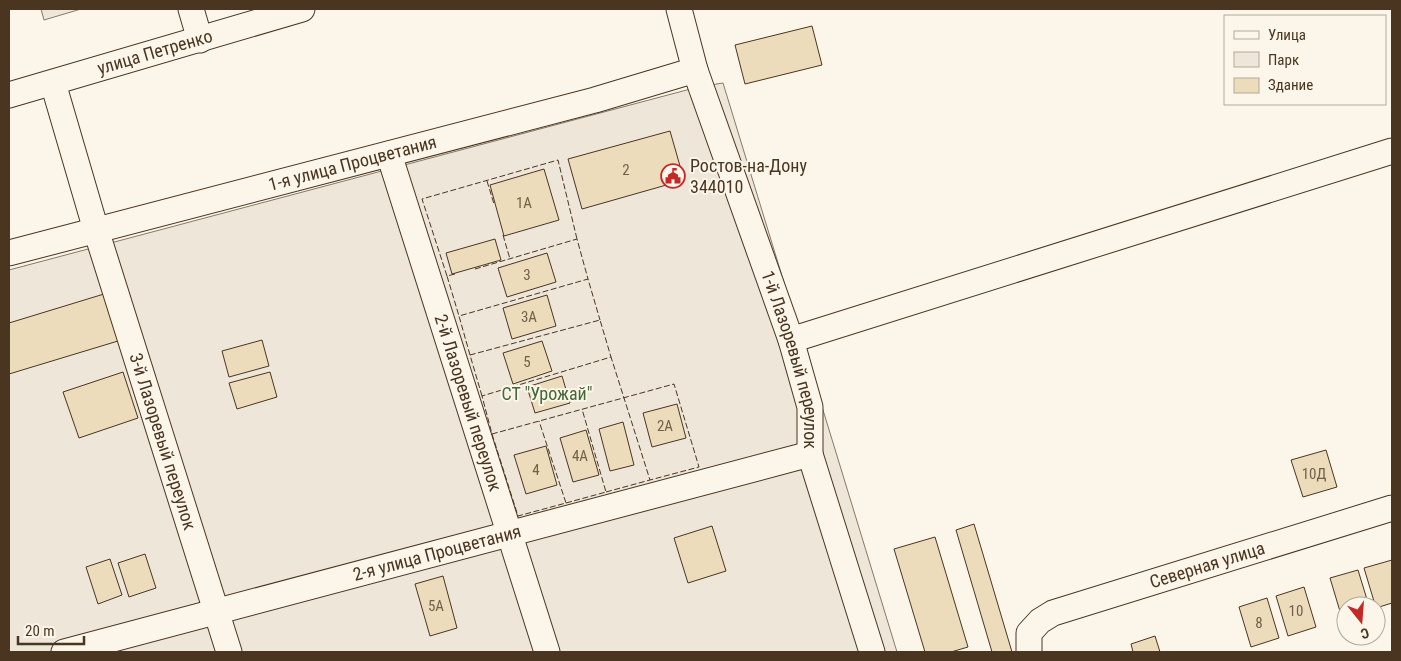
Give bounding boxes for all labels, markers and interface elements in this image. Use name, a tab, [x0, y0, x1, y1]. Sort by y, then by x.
legend	[1224, 15, 1386, 105]
street label: улица Петренко	[95, 25, 215, 79]
text: Улица	[1268, 26, 1306, 44]
text: Парк	[1268, 51, 1299, 69]
text: Здание	[1268, 76, 1313, 94]
street label: 1-я улица Процветания	[266, 131, 439, 195]
place label: Ростов-на-Дону 344010	[690, 155, 807, 197]
house number: 2	[622, 161, 630, 179]
public building icon: Ростов-на-Дону 344010	[660, 163, 686, 189]
house number: 1А	[516, 194, 532, 212]
house number: 3	[523, 266, 531, 284]
street label: 1-й Лазоревый переулок	[757, 268, 821, 449]
house number: 3А	[521, 308, 537, 326]
street label: 2-й Лазоревый переулок	[431, 312, 506, 494]
street label: 3-й Лазоревый переулок	[125, 350, 201, 533]
house number: 5	[523, 353, 531, 371]
park label: СТ "Урожай"	[501, 383, 593, 404]
house number: 2А	[657, 417, 673, 435]
house number: 4А	[572, 447, 588, 465]
house number: 4	[532, 461, 540, 479]
house number: 10Д	[1302, 465, 1326, 483]
street label: 2-я улица Процветания	[351, 520, 523, 585]
street label: Северная улица	[1147, 537, 1267, 592]
north arrow	[1336, 596, 1386, 646]
house number: 5А	[428, 597, 444, 615]
house number: 10	[1289, 602, 1303, 620]
scale bar	[18, 614, 84, 646]
house number: 8	[1255, 614, 1263, 632]
text: 20 m	[25, 622, 55, 640]
text: С	[1359, 625, 1371, 642]

